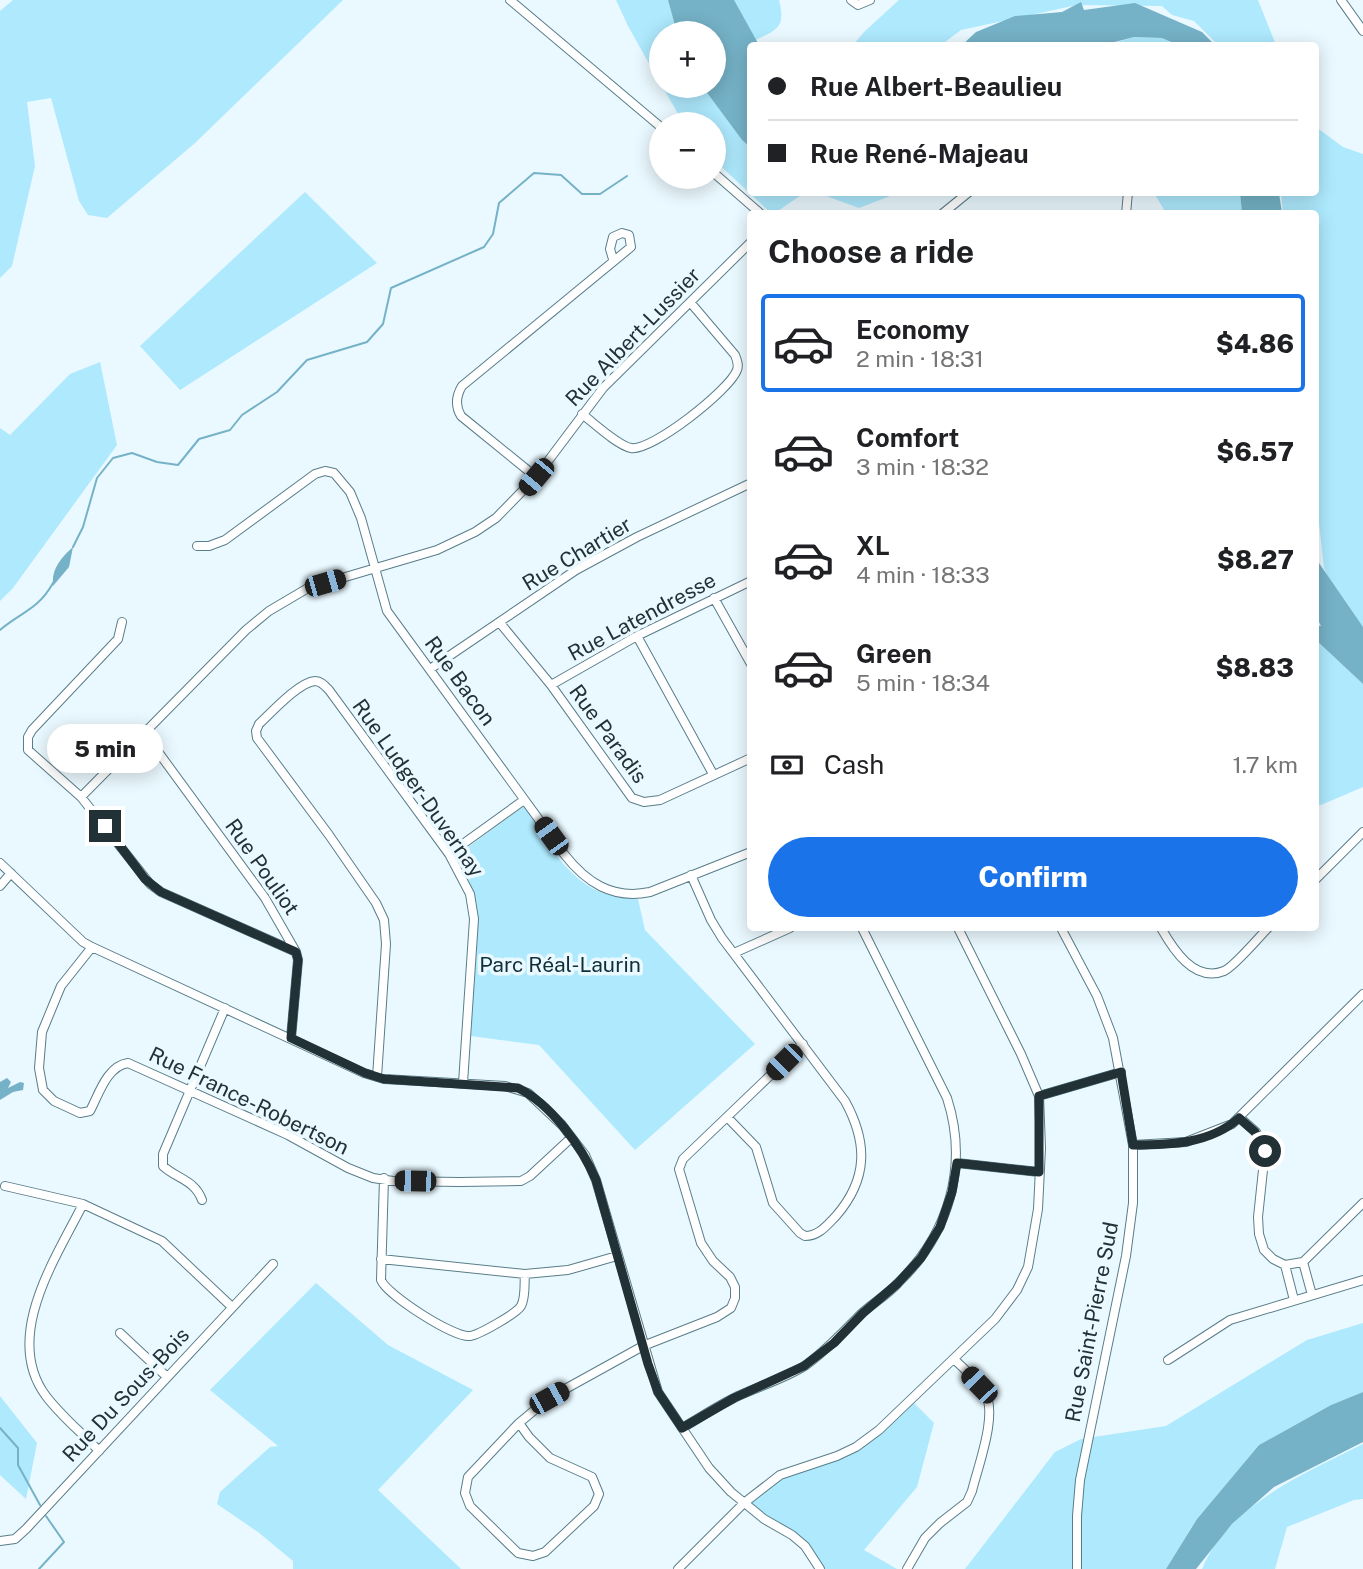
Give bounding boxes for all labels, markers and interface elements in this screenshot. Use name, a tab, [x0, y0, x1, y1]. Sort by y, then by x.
map controls	[649, 21, 726, 189]
button: +	[649, 21, 726, 98]
text: Rue Albert-Beaulieu	[810, 71, 1062, 102]
button: −	[649, 112, 726, 189]
text: Rue René-Majeau	[810, 138, 1029, 169]
text: Choose a ride	[768, 233, 974, 270]
street label: Rue Albert-Lussier	[560, 262, 705, 411]
icon: car	[772, 312, 835, 375]
text: Economy	[856, 314, 969, 345]
text: $4.86	[1216, 328, 1294, 359]
text: 2 min · 18:31	[856, 345, 984, 372]
icon: car	[772, 420, 835, 483]
text: Comfort	[856, 422, 959, 453]
text: $6.57	[1216, 436, 1294, 467]
text: 3 min · 18:32	[856, 453, 989, 480]
car	[515, 454, 558, 500]
street label: Rue Chartier	[518, 511, 636, 596]
icon: car	[772, 528, 835, 591]
text: XL	[856, 530, 890, 561]
text: $8.27	[1217, 544, 1294, 575]
text: 4 min · 18:33	[856, 561, 990, 588]
car	[302, 567, 349, 599]
street label: Rue Latendresse	[564, 567, 720, 666]
street label: Rue Bacon	[420, 631, 501, 730]
icon: car	[772, 636, 835, 699]
text: Green	[856, 638, 932, 669]
text: $8.83	[1215, 652, 1294, 683]
text: 5 min · 18:34	[856, 669, 990, 696]
street label: Rue Paradis	[564, 680, 653, 788]
street label: Rue Ludger-Duvernay	[348, 694, 489, 882]
callout: 5 min	[47, 724, 163, 774]
text: 5 min	[74, 735, 136, 762]
icon: cash	[768, 746, 806, 784]
text: Cash	[824, 749, 884, 780]
text: 1.7 km	[1232, 751, 1298, 778]
route end	[89, 810, 121, 842]
car	[531, 813, 572, 859]
street label: Rue Pouliot	[220, 814, 305, 920]
button: Confirm	[768, 837, 1298, 917]
park label: Parc Réal-Laurin	[479, 952, 641, 977]
car	[762, 1040, 807, 1084]
street label: Rue France-Robertson	[145, 1041, 353, 1160]
route start	[1249, 1135, 1281, 1167]
car	[394, 1170, 437, 1192]
street label: Rue Saint-Pierre Sud	[1060, 1220, 1123, 1424]
street label: Rue Du Sous-Bois	[57, 1322, 194, 1467]
car	[957, 1363, 1002, 1407]
car	[526, 1379, 573, 1417]

